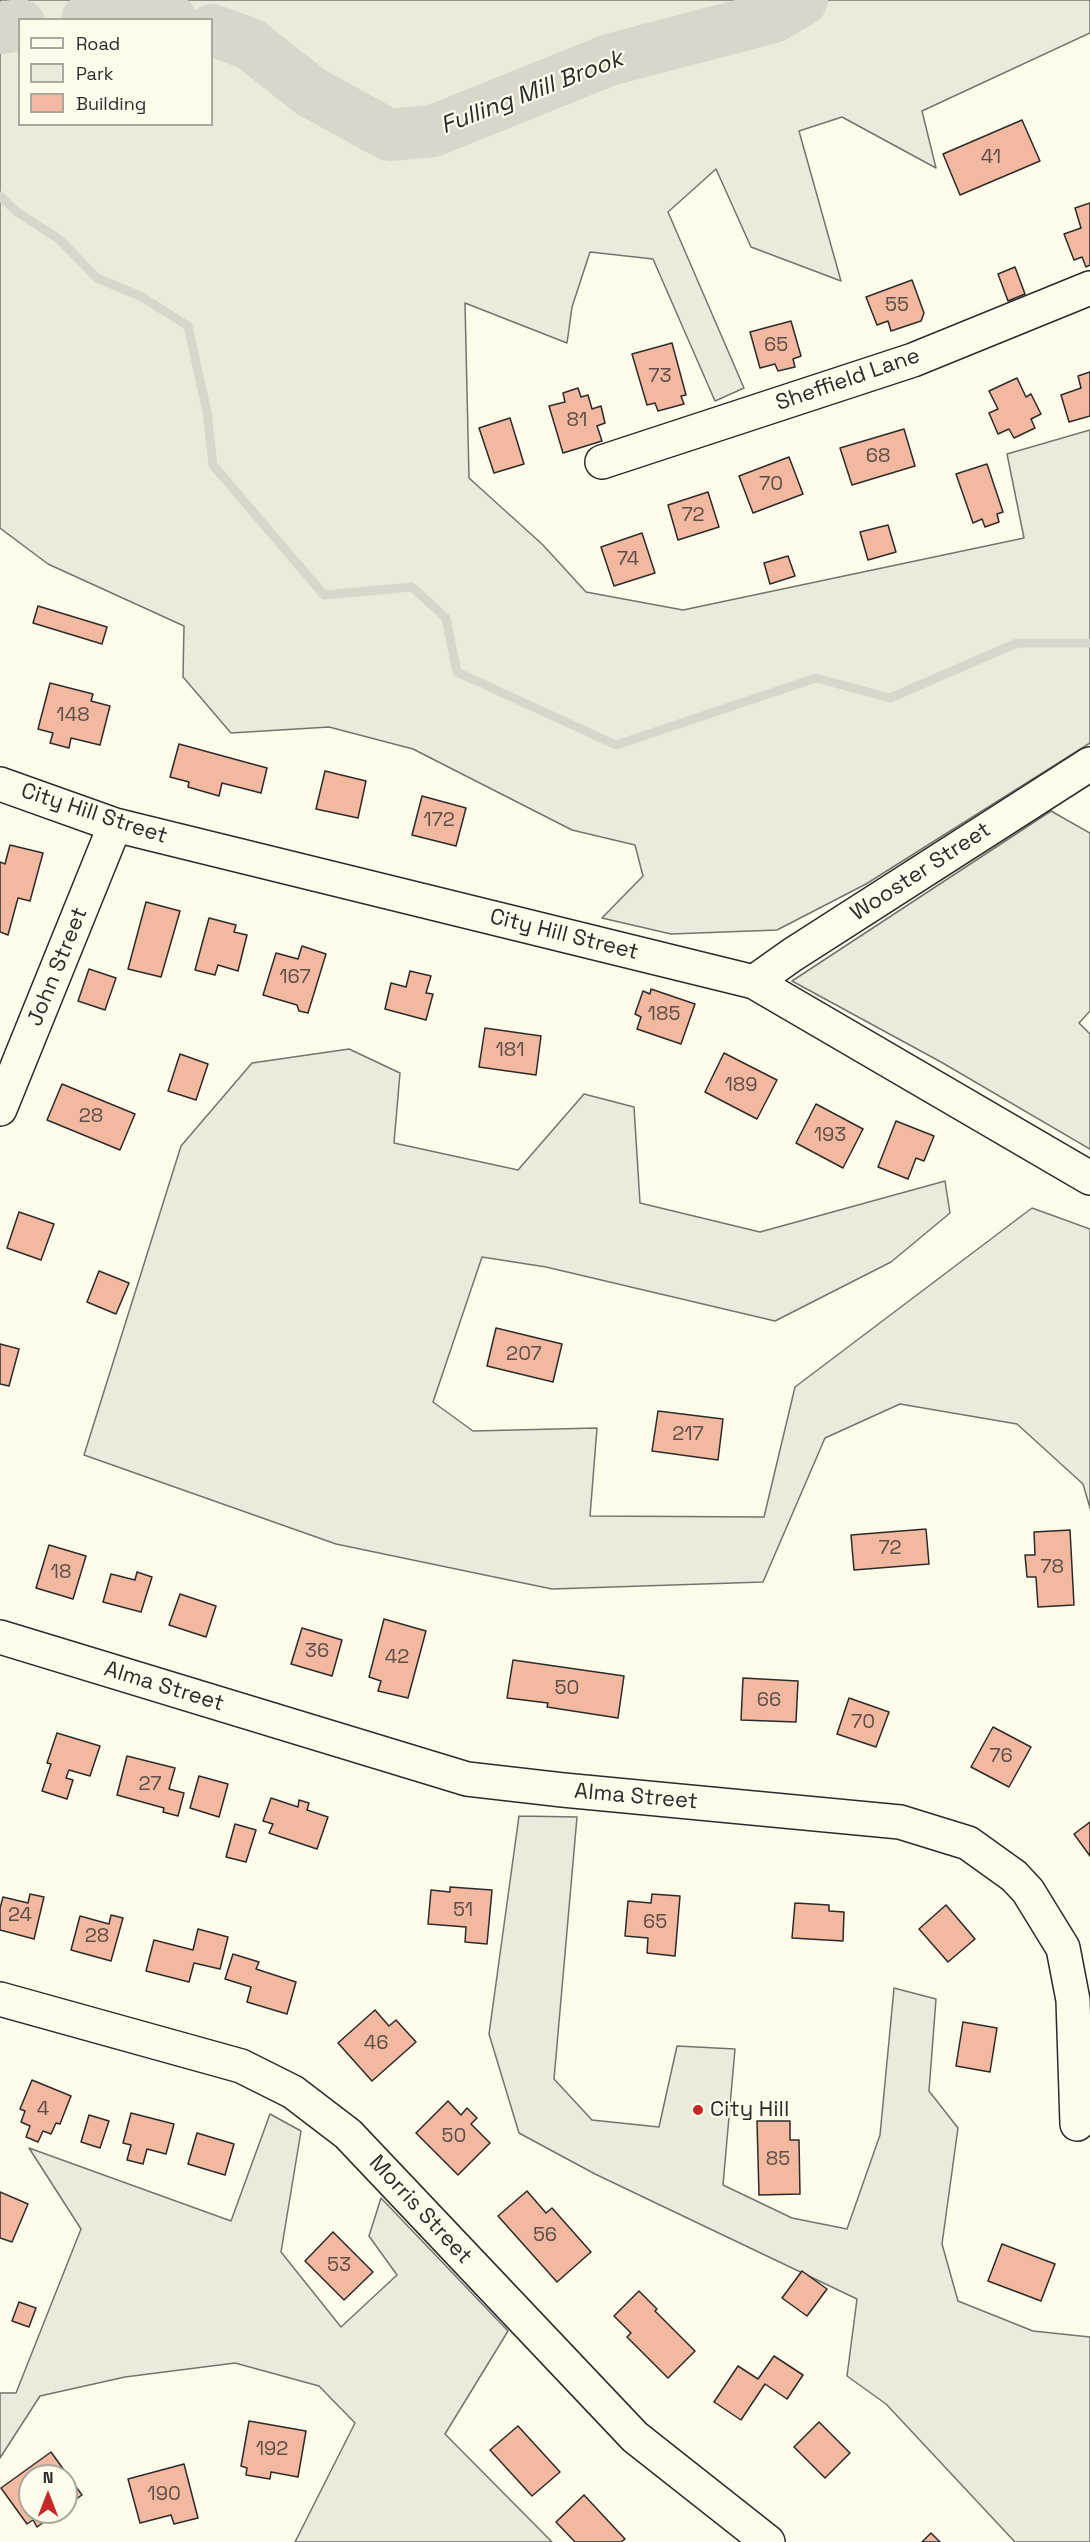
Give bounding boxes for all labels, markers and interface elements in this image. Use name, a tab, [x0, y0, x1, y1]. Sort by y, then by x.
legend	[18, 18, 213, 126]
text: Road	[76, 32, 120, 55]
water label: Fulling Mill Brook	[437, 45, 627, 141]
text: Park	[76, 62, 113, 85]
text: Building	[76, 92, 146, 115]
house number: 41	[981, 146, 1001, 170]
house number: 55	[885, 294, 909, 318]
house number: 65	[764, 334, 788, 358]
street label: Sheffield Lane	[772, 343, 924, 417]
house number: 73	[648, 365, 672, 389]
house number: 81	[567, 409, 587, 433]
house number: 68	[866, 445, 890, 469]
house number: 70	[759, 473, 783, 497]
house number: 72	[681, 504, 705, 528]
house number: 74	[617, 548, 639, 572]
house number: 148	[56, 704, 90, 728]
street label: City Hill Street	[18, 778, 170, 850]
house number: 172	[423, 809, 455, 833]
street label: Wooster Street	[846, 817, 996, 927]
street label: John Street	[22, 904, 94, 1030]
street label: City Hill Street	[487, 904, 641, 966]
house number: 167	[279, 966, 311, 990]
house number: 185	[648, 1003, 680, 1027]
house number: 181	[495, 1039, 525, 1063]
house number: 189	[724, 1074, 758, 1098]
house number: 28	[79, 1105, 103, 1129]
house number: 193	[814, 1124, 846, 1148]
house number: 207	[506, 1343, 542, 1367]
house number: 217	[672, 1423, 704, 1447]
house number: 72	[878, 1537, 902, 1561]
house number: 78	[1040, 1556, 1064, 1580]
house number: 18	[51, 1561, 71, 1585]
house number: 36	[305, 1640, 329, 1664]
house number: 42	[385, 1646, 409, 1670]
street label: Alma Street	[101, 1656, 227, 1718]
house number: 50	[555, 1677, 579, 1701]
house number: 66	[757, 1689, 781, 1713]
house number: 70	[851, 1711, 875, 1735]
house number: 76	[989, 1745, 1013, 1769]
house number: 27	[138, 1773, 162, 1797]
street label: Alma Street	[573, 1778, 699, 1816]
house number: 51	[453, 1899, 473, 1923]
house number: 24	[8, 1904, 32, 1928]
house number: 65	[643, 1911, 667, 1935]
house number: 28	[85, 1925, 109, 1949]
house number: 46	[364, 2032, 388, 2056]
place label: City Hill	[710, 2097, 789, 2123]
house number: 4	[37, 2098, 49, 2122]
marker: City Hill	[691, 2103, 705, 2117]
house number: 50	[442, 2125, 466, 2149]
house number: 85	[766, 2148, 790, 2172]
street label: Morris Street	[363, 2150, 477, 2270]
house number: 56	[533, 2224, 557, 2248]
house number: 53	[327, 2254, 351, 2278]
house number: 192	[256, 2438, 288, 2462]
north arrow	[18, 2464, 78, 2524]
text: N	[43, 2467, 53, 2488]
house number: 190	[147, 2483, 181, 2507]

